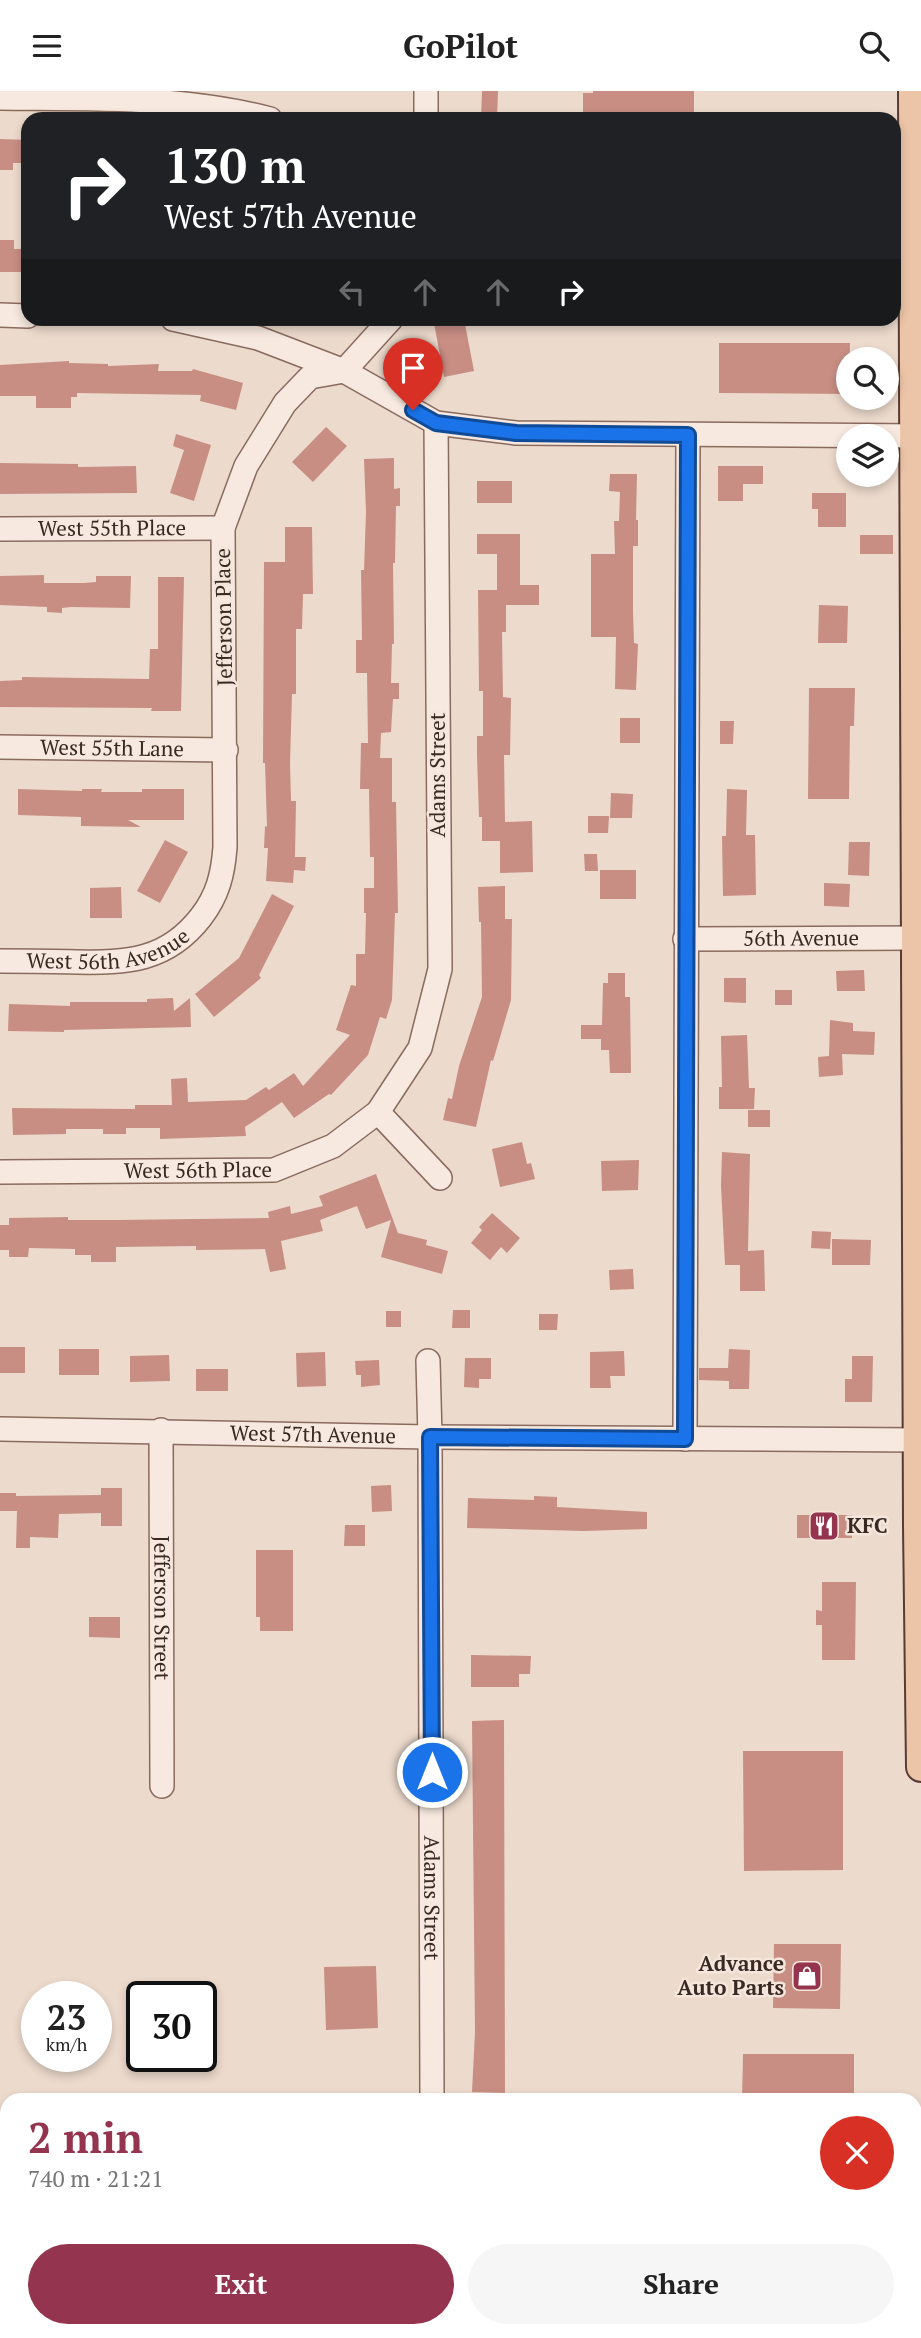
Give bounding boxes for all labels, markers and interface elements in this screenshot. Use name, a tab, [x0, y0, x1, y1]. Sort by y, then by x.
text: GoPilot	[403, 25, 518, 67]
icon: menu	[28, 27, 66, 65]
icon: search	[855, 27, 893, 65]
text: 130 m	[164, 132, 306, 197]
icon: right	[49, 140, 140, 231]
text: West 57th Avenue	[164, 195, 417, 237]
icon: left	[333, 273, 371, 311]
icon: ahead	[406, 273, 444, 311]
icon: ahead	[479, 273, 517, 311]
icon: right	[552, 273, 590, 311]
pin	[383, 338, 443, 410]
map controls	[836, 347, 899, 487]
button: search	[836, 347, 899, 410]
icon: arrive	[394, 349, 432, 387]
button: layers	[836, 424, 899, 487]
street label: West 55th Place	[38, 513, 186, 542]
street label: Jefferson Place	[208, 548, 238, 686]
street label: Adams Street	[423, 712, 451, 837]
street label: West 55th Lane	[40, 733, 184, 762]
street label: West 56th Avenue	[26, 922, 195, 975]
street label: 56th Avenue	[743, 923, 859, 952]
street label: West 56th Place	[124, 1155, 272, 1184]
street label: West 57th Avenue	[230, 1418, 396, 1449]
restaurant icon: KFC	[807, 1509, 841, 1543]
place label: KFC	[847, 1511, 888, 1539]
street label: Jefferson Street	[148, 1536, 177, 1681]
position arrow	[395, 1735, 469, 1809]
street label: Adams Street	[418, 1835, 447, 1961]
place label: Advance Auto Parts	[677, 1949, 784, 2001]
shop icon: Advance Auto Parts	[790, 1959, 824, 1993]
speed limit sign: 30	[126, 1981, 217, 2072]
text: 23	[47, 1994, 86, 2040]
text: km/h	[46, 2032, 87, 2056]
text: 2 min	[28, 2109, 143, 2165]
button: close	[820, 2116, 894, 2190]
text: 740 m · 21:21	[28, 2163, 163, 2194]
button: Exit	[28, 2244, 454, 2324]
button: Share	[468, 2244, 894, 2324]

